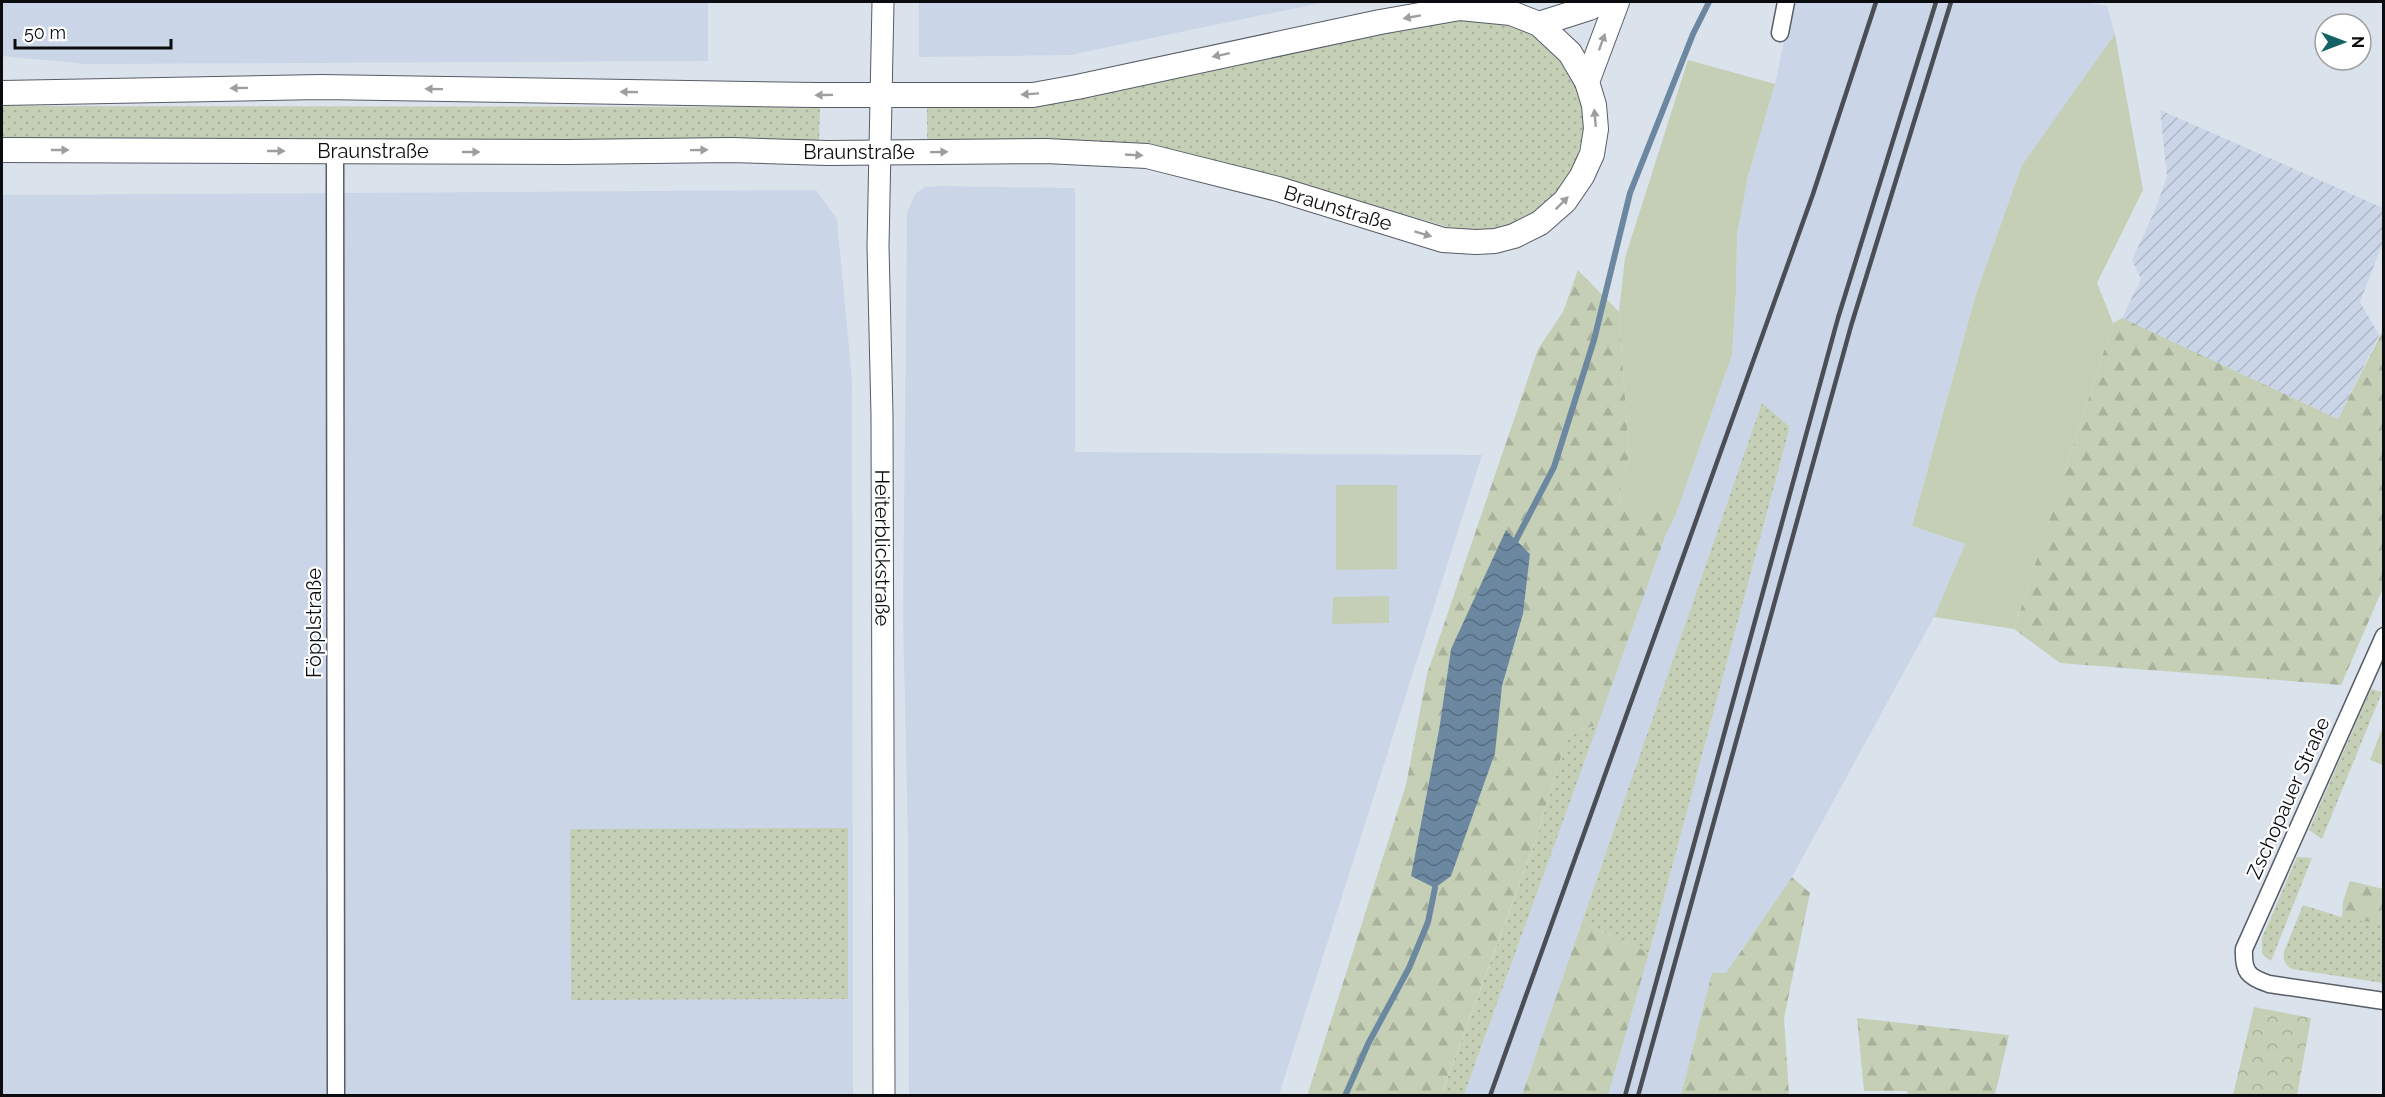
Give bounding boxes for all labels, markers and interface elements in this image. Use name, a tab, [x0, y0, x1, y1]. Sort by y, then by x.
scale bar	[15, 12, 171, 50]
one-way arrow	[1402, 12, 1421, 21]
north arrow	[2313, 12, 2373, 72]
text: 50 m	[24, 22, 66, 43]
one-way arrow	[1597, 33, 1607, 51]
text: N	[2348, 36, 2367, 48]
one-way arrow	[1211, 51, 1230, 61]
one-way arrow	[229, 84, 248, 93]
one-way arrow	[424, 84, 443, 94]
one-way arrow	[619, 87, 638, 97]
one-way arrow	[1020, 89, 1039, 99]
one-way arrow	[814, 90, 833, 100]
one-way arrow	[1590, 108, 1600, 127]
street label: Braunstraße	[317, 139, 429, 163]
street label: Braunstraße	[803, 140, 915, 164]
one-way arrow	[50, 145, 69, 155]
one-way arrow	[689, 145, 708, 155]
one-way arrow	[266, 146, 285, 156]
one-way arrow	[461, 147, 480, 157]
one-way arrow	[929, 148, 948, 157]
one-way arrow	[1124, 151, 1143, 160]
street label: Braunstraße	[1281, 180, 1395, 236]
one-way arrow	[1554, 196, 1569, 210]
one-way arrow	[1414, 230, 1432, 239]
street label: Heiterblickstraße	[870, 469, 895, 627]
street label: Föpplstraße	[302, 568, 326, 678]
street label: Zschopauer Straße	[2242, 713, 2335, 883]

